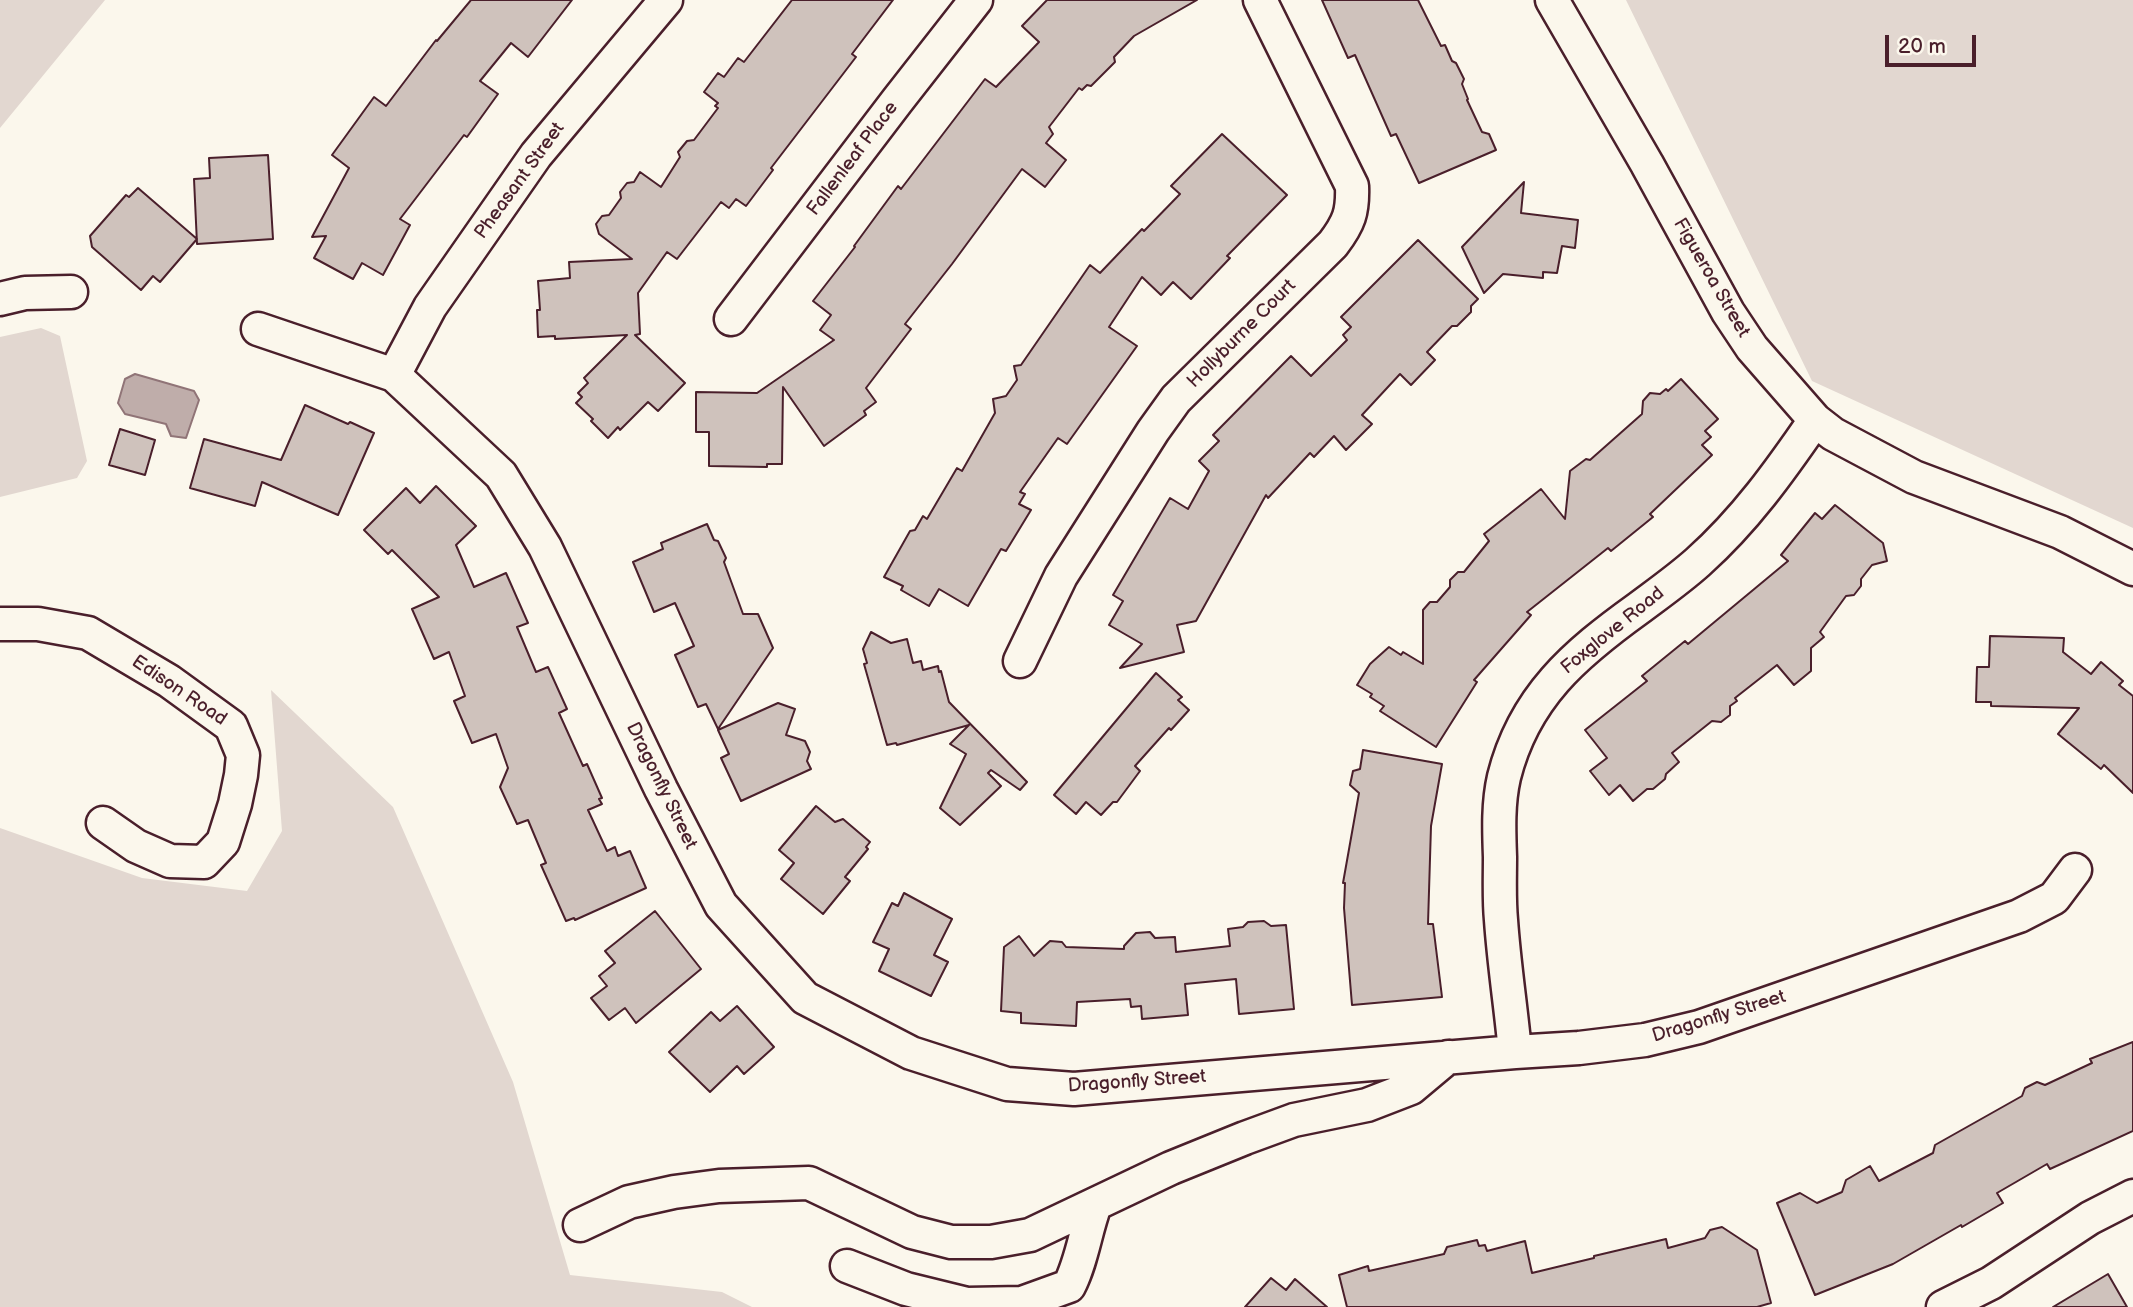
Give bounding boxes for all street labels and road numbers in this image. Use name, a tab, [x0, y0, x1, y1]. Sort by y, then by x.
street label: Fallenleaf Place	[803, 97, 903, 221]
street label: Pheasant Street	[470, 118, 570, 244]
street label: Figueroa Street	[1668, 214, 1754, 342]
street label: Hollyburne Court	[1183, 275, 1301, 393]
street label: Foxglove Road	[1557, 582, 1669, 680]
street label: Edison Road	[127, 651, 231, 731]
street label: Dragonfly Street	[620, 719, 702, 853]
street label: Dragonfly Street	[1649, 986, 1789, 1048]
street label: Dragonfly Street	[1067, 1066, 1207, 1098]

